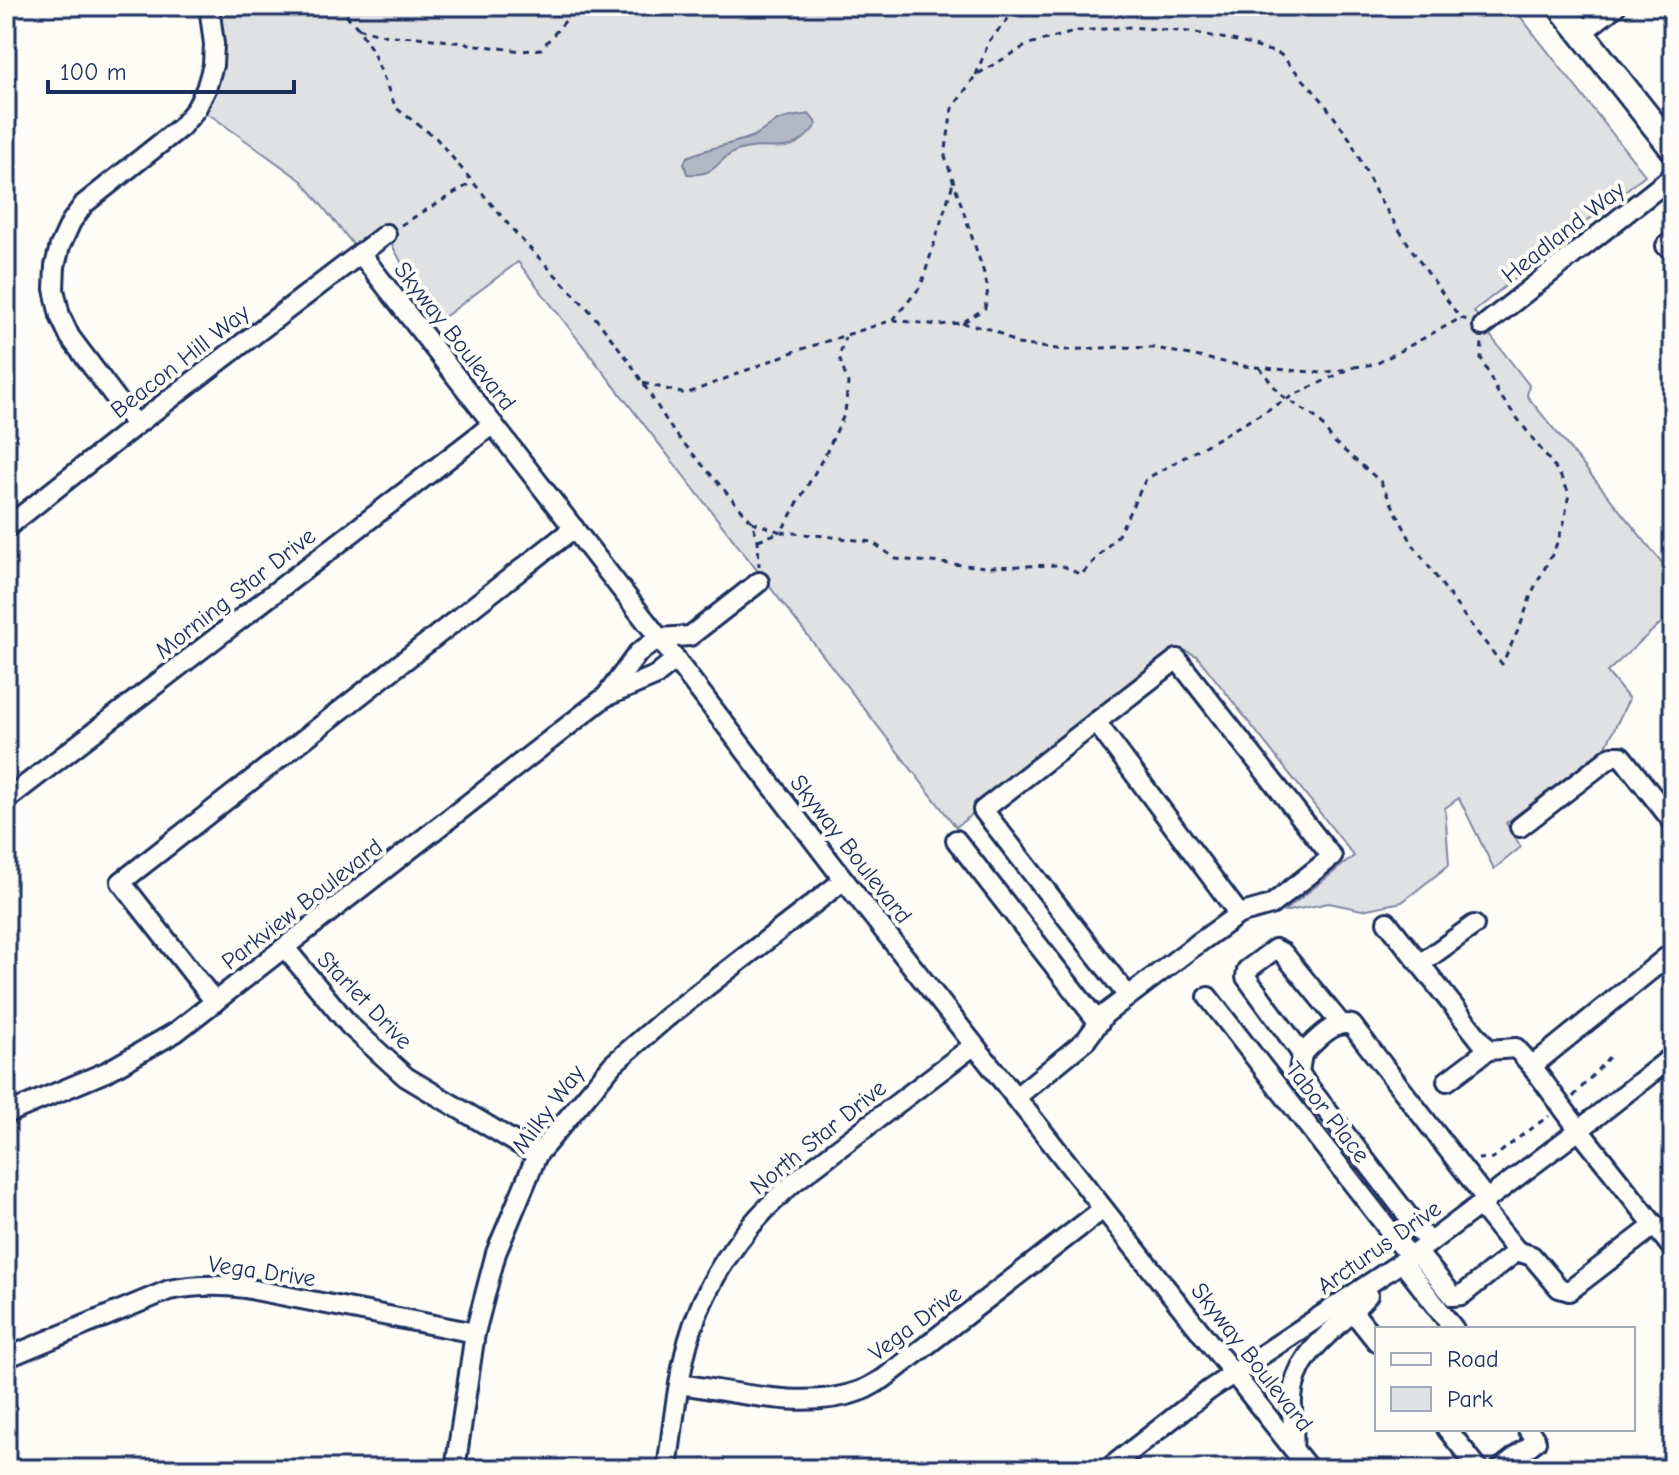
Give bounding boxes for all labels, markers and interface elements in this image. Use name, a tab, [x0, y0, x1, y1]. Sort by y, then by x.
scale bar	[48, 44, 294, 94]
text: 100 m	[60, 58, 127, 86]
street label: Headland Way	[1496, 175, 1630, 289]
street label: Skyway Boulevard	[388, 256, 522, 416]
street label: Beacon Hill Way	[105, 298, 255, 424]
street label: Morning Star Drive	[149, 522, 321, 664]
street label: Skyway Boulevard	[784, 769, 918, 929]
street label: Parkview Boulevard	[216, 833, 388, 975]
street label: Starlet Drive	[311, 945, 419, 1055]
street label: Tabor Place	[1280, 1056, 1376, 1168]
street label: Milky Way	[506, 1059, 590, 1159]
street label: North Star Drive	[744, 1074, 892, 1200]
street label: Arcturus Drive	[1312, 1194, 1446, 1300]
street label: Vega Drive	[206, 1250, 318, 1292]
street label: Skyway Boulevard	[1185, 1277, 1319, 1437]
street label: Vega Drive	[863, 1279, 967, 1367]
legend	[1375, 1327, 1635, 1431]
text: Road	[1447, 1345, 1499, 1373]
text: Park	[1447, 1385, 1493, 1413]

